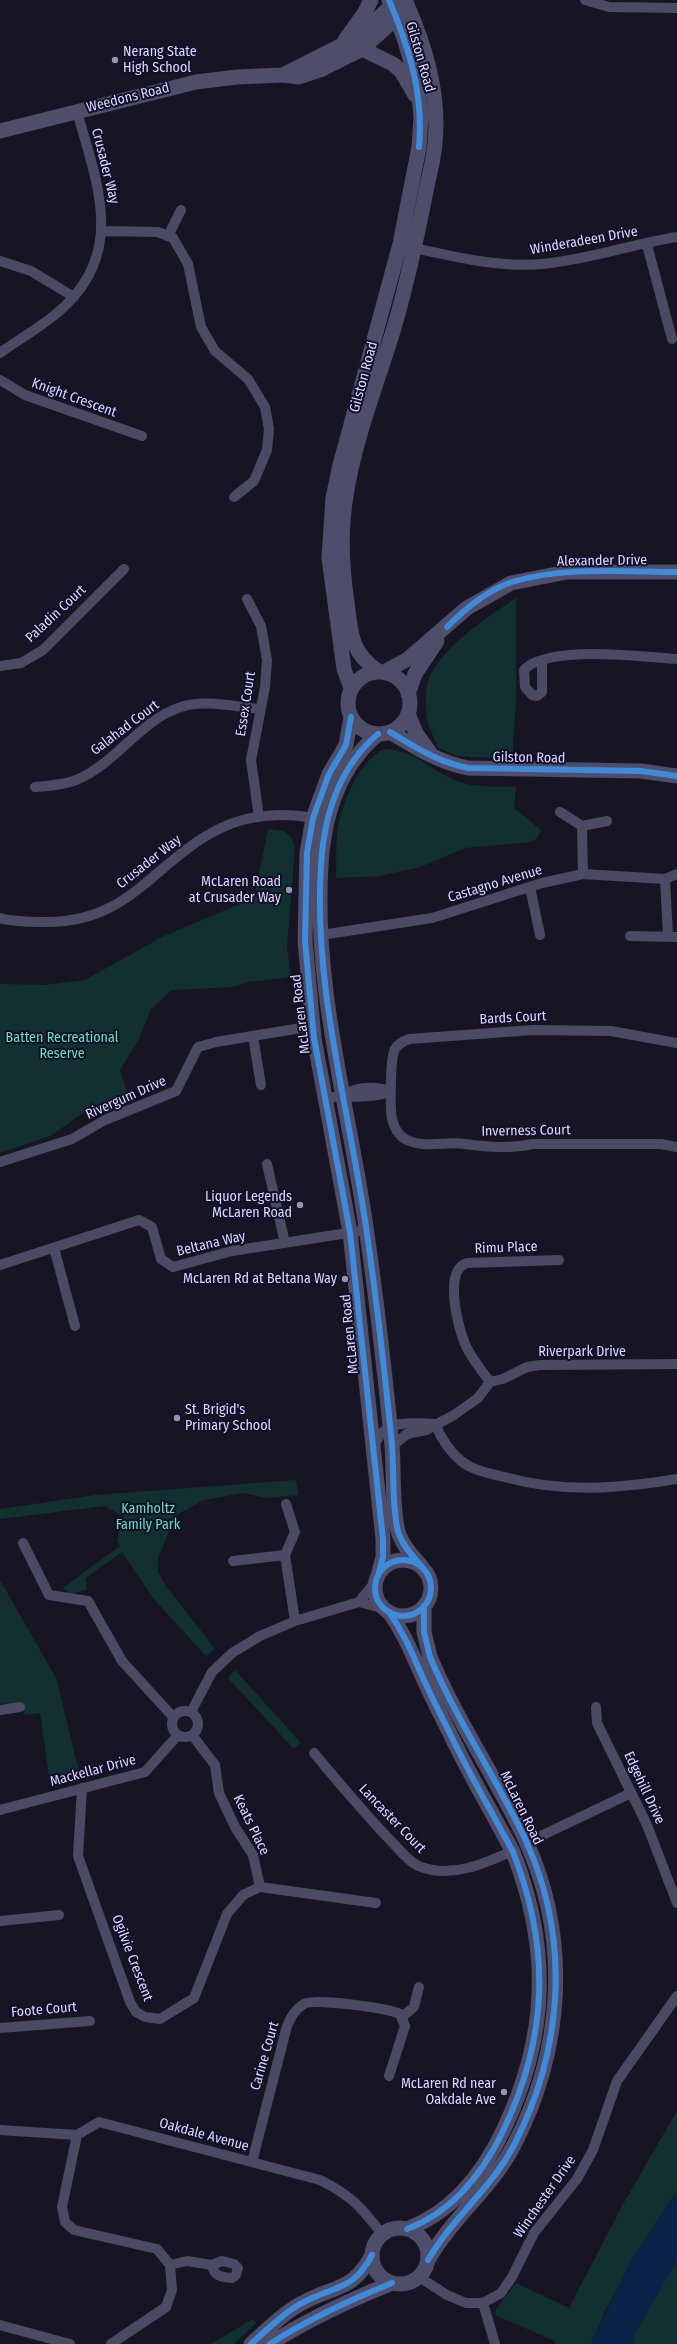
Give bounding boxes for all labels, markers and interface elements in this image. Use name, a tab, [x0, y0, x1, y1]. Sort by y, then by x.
street label: Gilston Road	[402, 20, 438, 94]
place label: Nerang State High School	[123, 44, 197, 76]
marker: Nerang State High School	[110, 55, 120, 65]
street label: Weedons Road	[85, 80, 171, 116]
street label: Crusader Way	[87, 126, 123, 206]
street label: Winderadeen Drive	[529, 223, 639, 259]
street label: Gilston Road	[346, 340, 382, 414]
street label: Knight Crescent	[29, 375, 119, 421]
street label: Alexander Drive	[557, 552, 647, 570]
street label: Paladin Court	[22, 582, 90, 646]
street label: Essex Court	[233, 670, 259, 738]
street label: Galahad Court	[88, 697, 162, 759]
street label: Gilston Road	[493, 749, 565, 767]
street label: Crusader Way	[113, 832, 185, 892]
street label: Castagno Avenue	[446, 862, 544, 906]
place label: McLaren Road at Crusader Way	[189, 874, 281, 906]
marker: McLaren Road at Crusader Way	[284, 885, 294, 895]
street label: McLaren Road	[288, 973, 314, 1055]
street label: Bards Court	[479, 1008, 547, 1028]
park label: Batten Recreational Reserve	[6, 1030, 118, 1062]
street label: Rivergum Drive	[83, 1073, 169, 1123]
street label: Inverness Court	[481, 1122, 571, 1140]
place label: Liquor Legends McLaren Road	[205, 1189, 292, 1222]
marker: Liquor Legends McLaren Road	[295, 1200, 305, 1210]
street label: Beltana Way	[175, 1228, 247, 1260]
street label: Rimu Place	[474, 1239, 538, 1257]
place label: McLaren Rd at Beltana Way	[183, 1271, 337, 1287]
marker: McLaren Rd at Beltana Way	[340, 1274, 350, 1284]
street label: McLaren Road	[337, 1293, 363, 1375]
street label: Riverpark Drive	[538, 1344, 626, 1360]
place label: St. Brigid's Primary School	[185, 1402, 271, 1434]
marker: St. Brigid's Primary School	[172, 1413, 182, 1423]
park label: Kamholtz Family Park	[116, 1501, 180, 1534]
street label: Edgehill Drive	[620, 1749, 668, 1827]
street label: Mackellar Drive	[48, 1751, 138, 1791]
street label: McLaren Road	[496, 1768, 546, 1848]
street label: Lancaster Court	[355, 1781, 429, 1857]
street label: Keats Place	[229, 1792, 273, 1858]
street label: Ogilvie Crescent	[108, 1912, 156, 2004]
street label: Foote Court	[10, 1999, 78, 2021]
street label: Carine Court	[247, 2020, 283, 2092]
place label: McLaren Rd near Oakdale Ave	[401, 2076, 496, 2108]
marker: McLaren Rd near Oakdale Ave	[499, 2087, 509, 2097]
street label: Oakdale Avenue	[157, 2115, 251, 2155]
street label: Winchester Drive	[510, 2153, 580, 2241]

